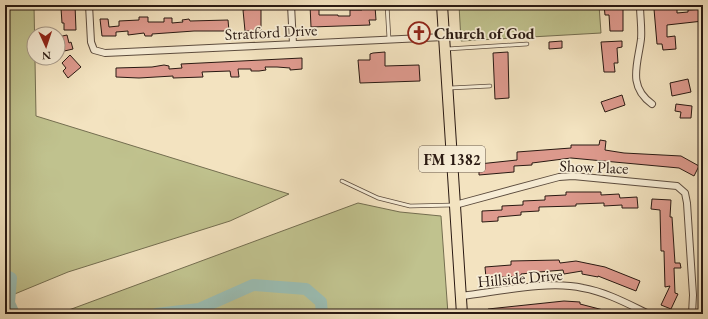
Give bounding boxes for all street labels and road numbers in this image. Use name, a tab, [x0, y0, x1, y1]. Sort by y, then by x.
street label: Stratford Drive	[224, 19, 318, 45]
road number: FM 1382	[419, 146, 485, 172]
street label: Show Place	[559, 155, 629, 179]
street label: Hillside Drive	[477, 264, 563, 292]

